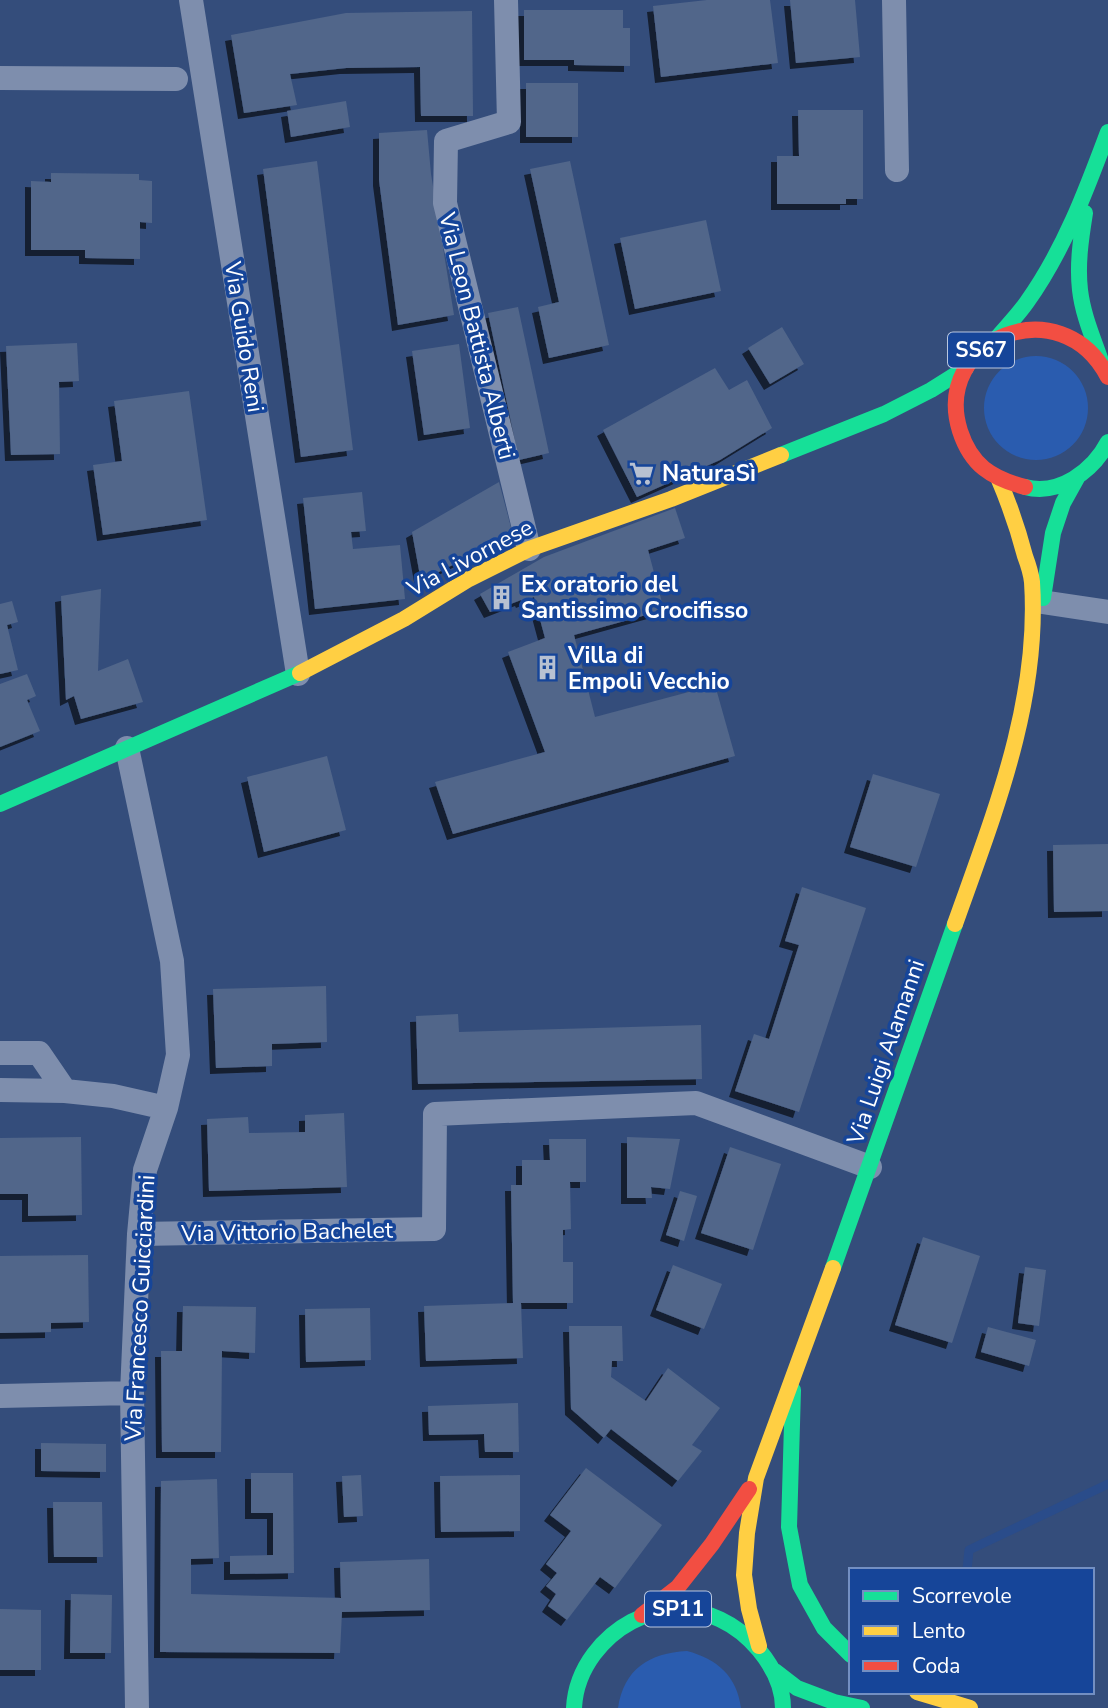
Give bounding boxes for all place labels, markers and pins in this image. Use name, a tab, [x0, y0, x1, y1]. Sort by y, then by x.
place label: NaturaSì	[662, 458, 756, 489]
supermarket icon: NaturaSì	[628, 459, 656, 487]
place label: Ex oratorio del Santissimo Crocifisso	[521, 569, 748, 626]
building icon: Ex oratorio del Santissimo Crocifisso	[487, 583, 515, 611]
place label: Villa di Empoli Vecchio	[567, 640, 730, 697]
building icon: Villa di Empoli Vecchio	[534, 654, 562, 682]

